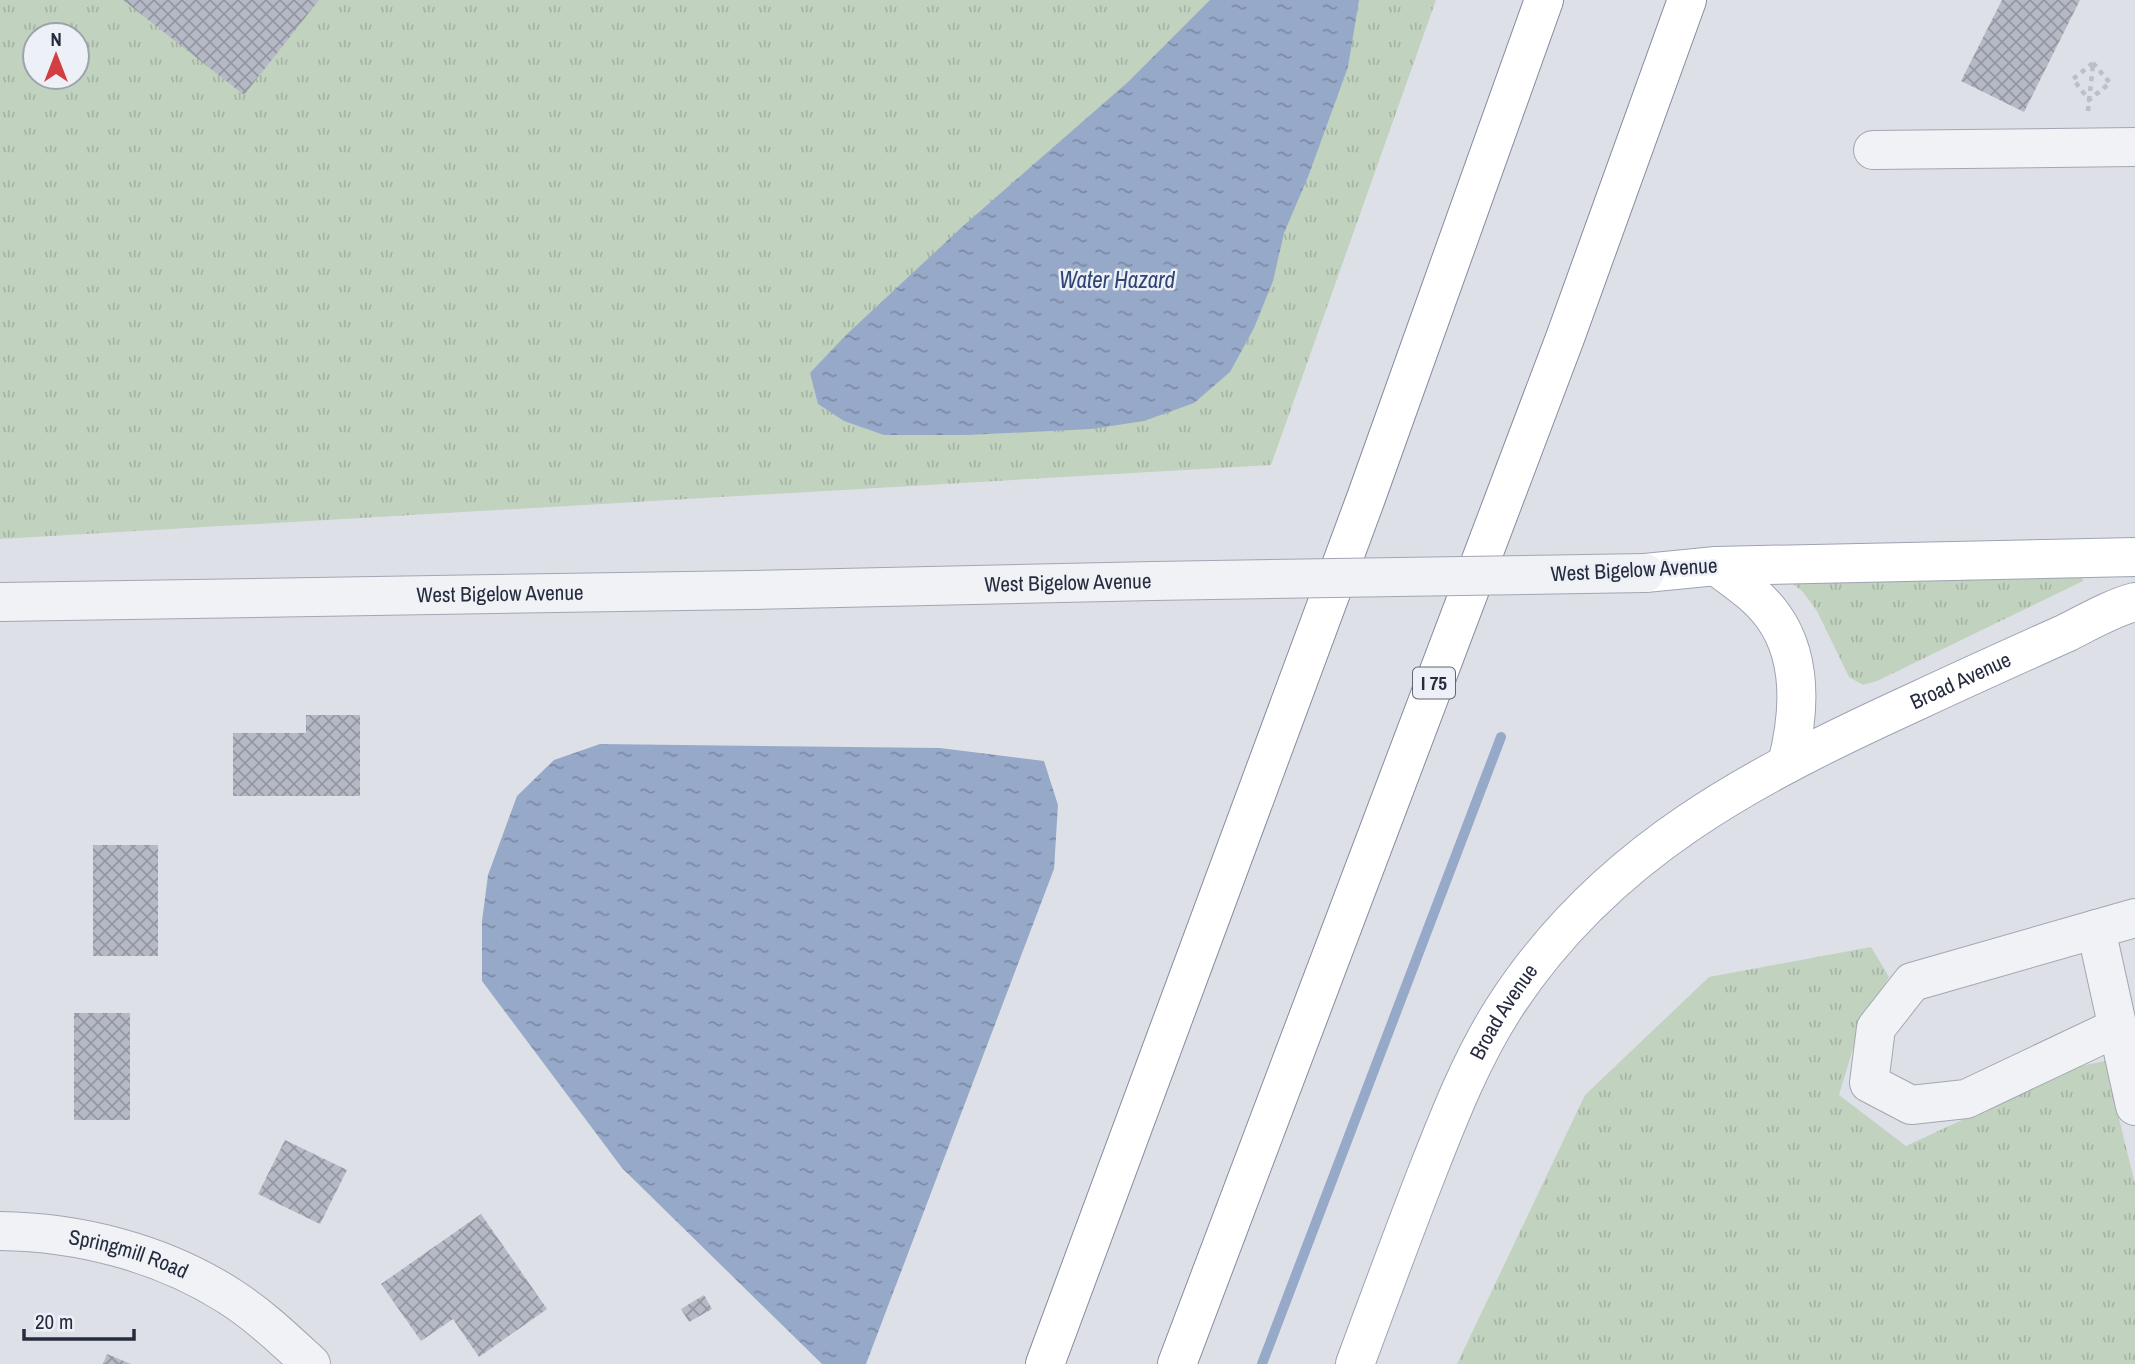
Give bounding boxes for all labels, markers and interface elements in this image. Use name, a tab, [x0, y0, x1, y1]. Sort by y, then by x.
north arrow	[21, 21, 91, 91]
text: N	[50, 26, 62, 52]
water label: Water Hazard	[1059, 264, 1175, 295]
street label: West Bigelow Avenue	[1550, 551, 1718, 588]
street label: West Bigelow Avenue	[984, 566, 1152, 599]
street label: West Bigelow Avenue	[416, 578, 584, 609]
street label: Broad Avenue	[1905, 645, 2015, 716]
road number: I 75	[1413, 668, 1455, 698]
street label: Broad Avenue	[1462, 958, 1544, 1064]
street label: Springmill Road	[67, 1222, 193, 1285]
scale bar	[24, 1298, 135, 1342]
text: 20 m	[35, 1307, 73, 1336]

